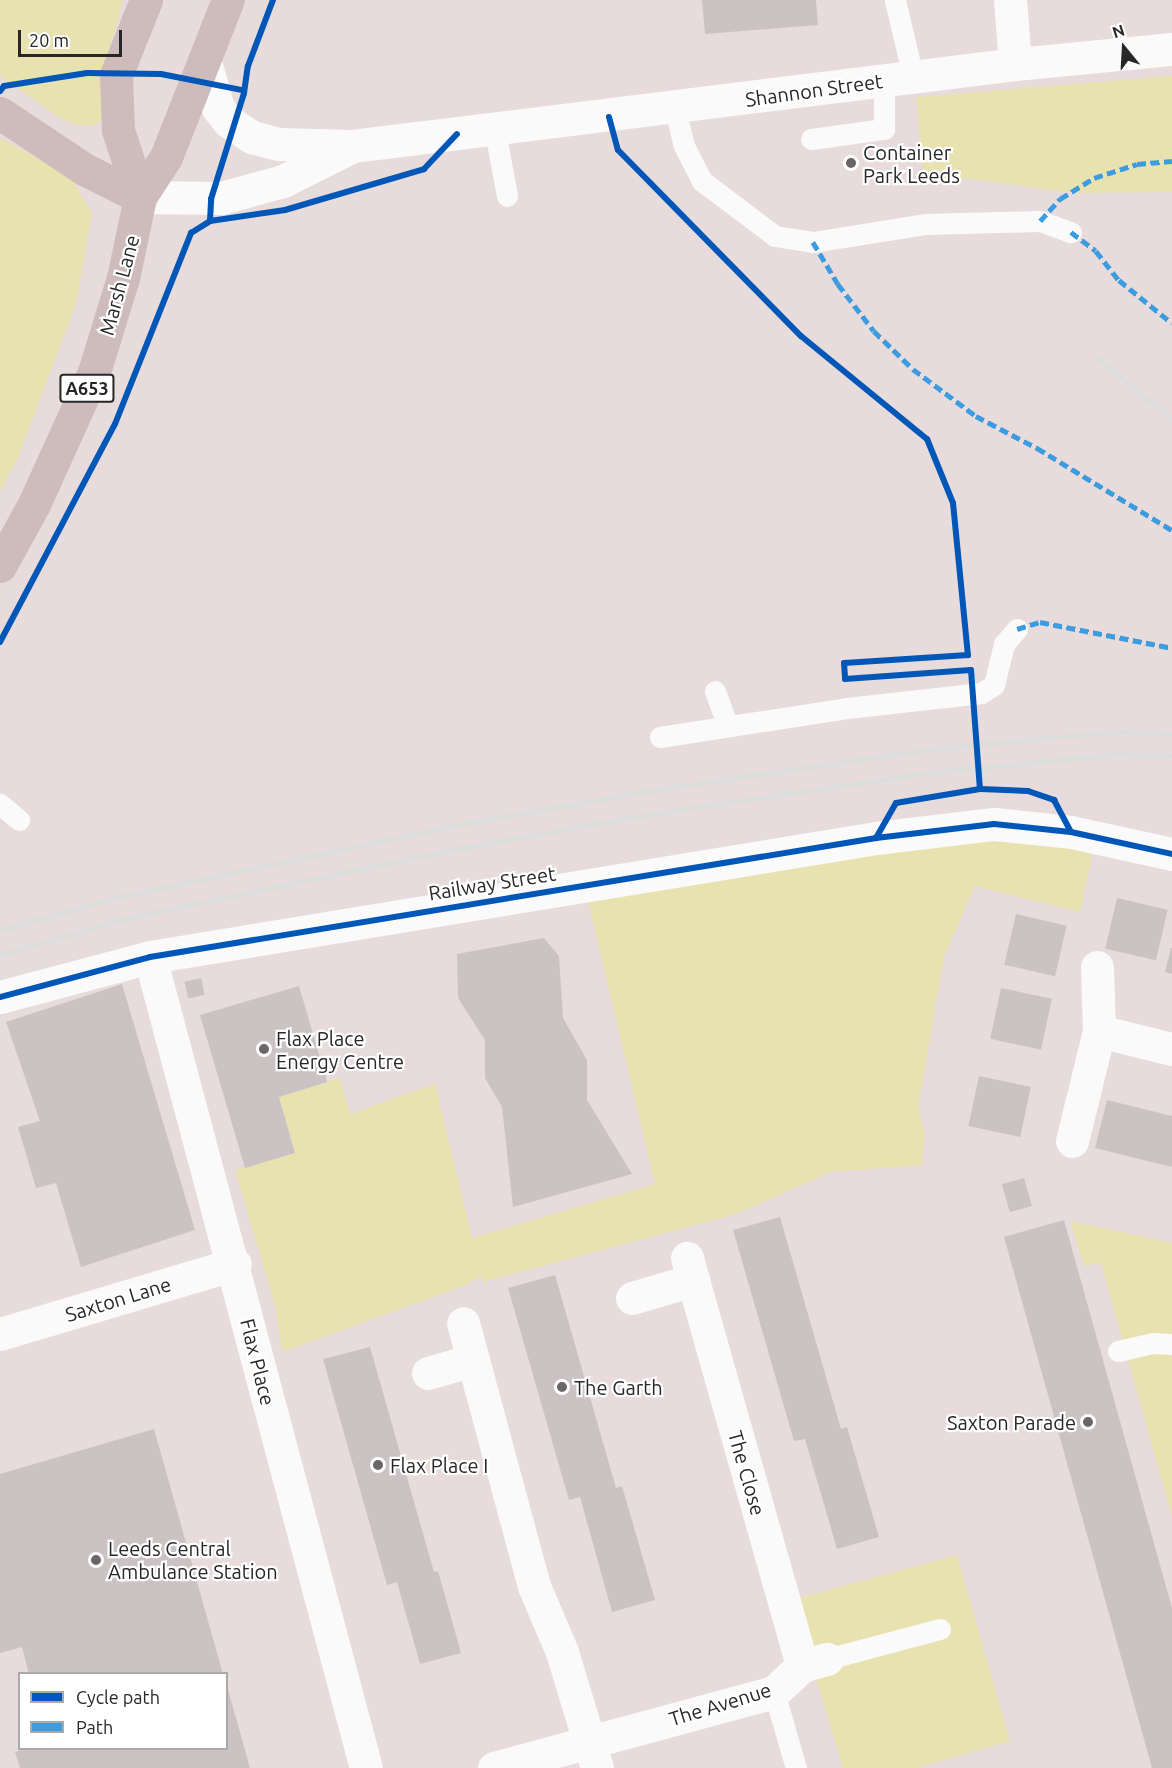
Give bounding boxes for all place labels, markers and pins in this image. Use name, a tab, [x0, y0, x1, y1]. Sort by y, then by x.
place label: Container Park Leeds	[863, 140, 960, 187]
marker: Container Park Leeds	[844, 156, 858, 170]
place label: Flax Place Energy Centre	[276, 1026, 404, 1073]
marker: Flax Place Energy Centre	[257, 1042, 271, 1056]
place label: The Garth	[574, 1375, 663, 1399]
marker: The Garth	[555, 1380, 569, 1394]
place label: Saxton Parade	[947, 1410, 1076, 1434]
marker: Saxton Parade	[1081, 1415, 1095, 1429]
place label: Flax Place I	[390, 1453, 488, 1477]
marker: Flax Place I	[371, 1458, 385, 1472]
place label: Leeds Central Ambulance Station	[108, 1536, 278, 1583]
marker: Leeds Central Ambulance Station	[89, 1553, 103, 1567]

